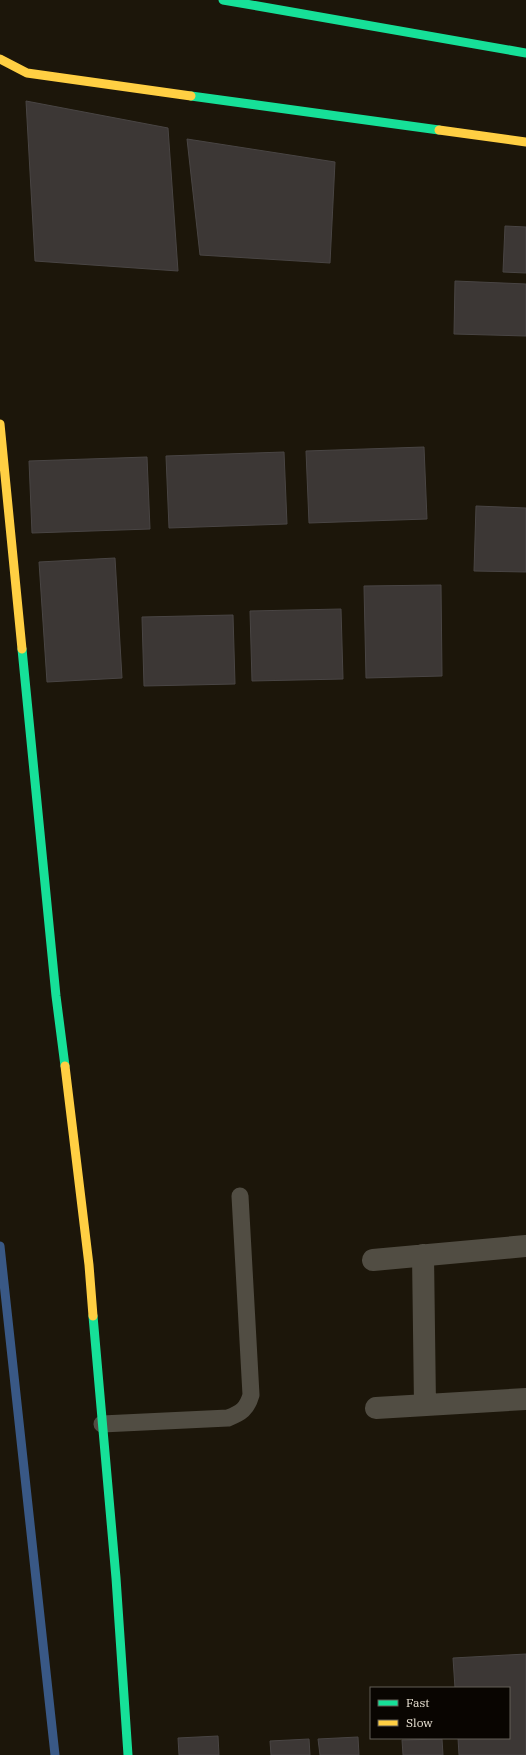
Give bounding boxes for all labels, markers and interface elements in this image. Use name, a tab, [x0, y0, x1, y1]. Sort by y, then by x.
legend	[370, 1687, 510, 1739]
text: Fast	[406, 1695, 430, 1710]
text: Slow	[406, 1715, 433, 1730]

